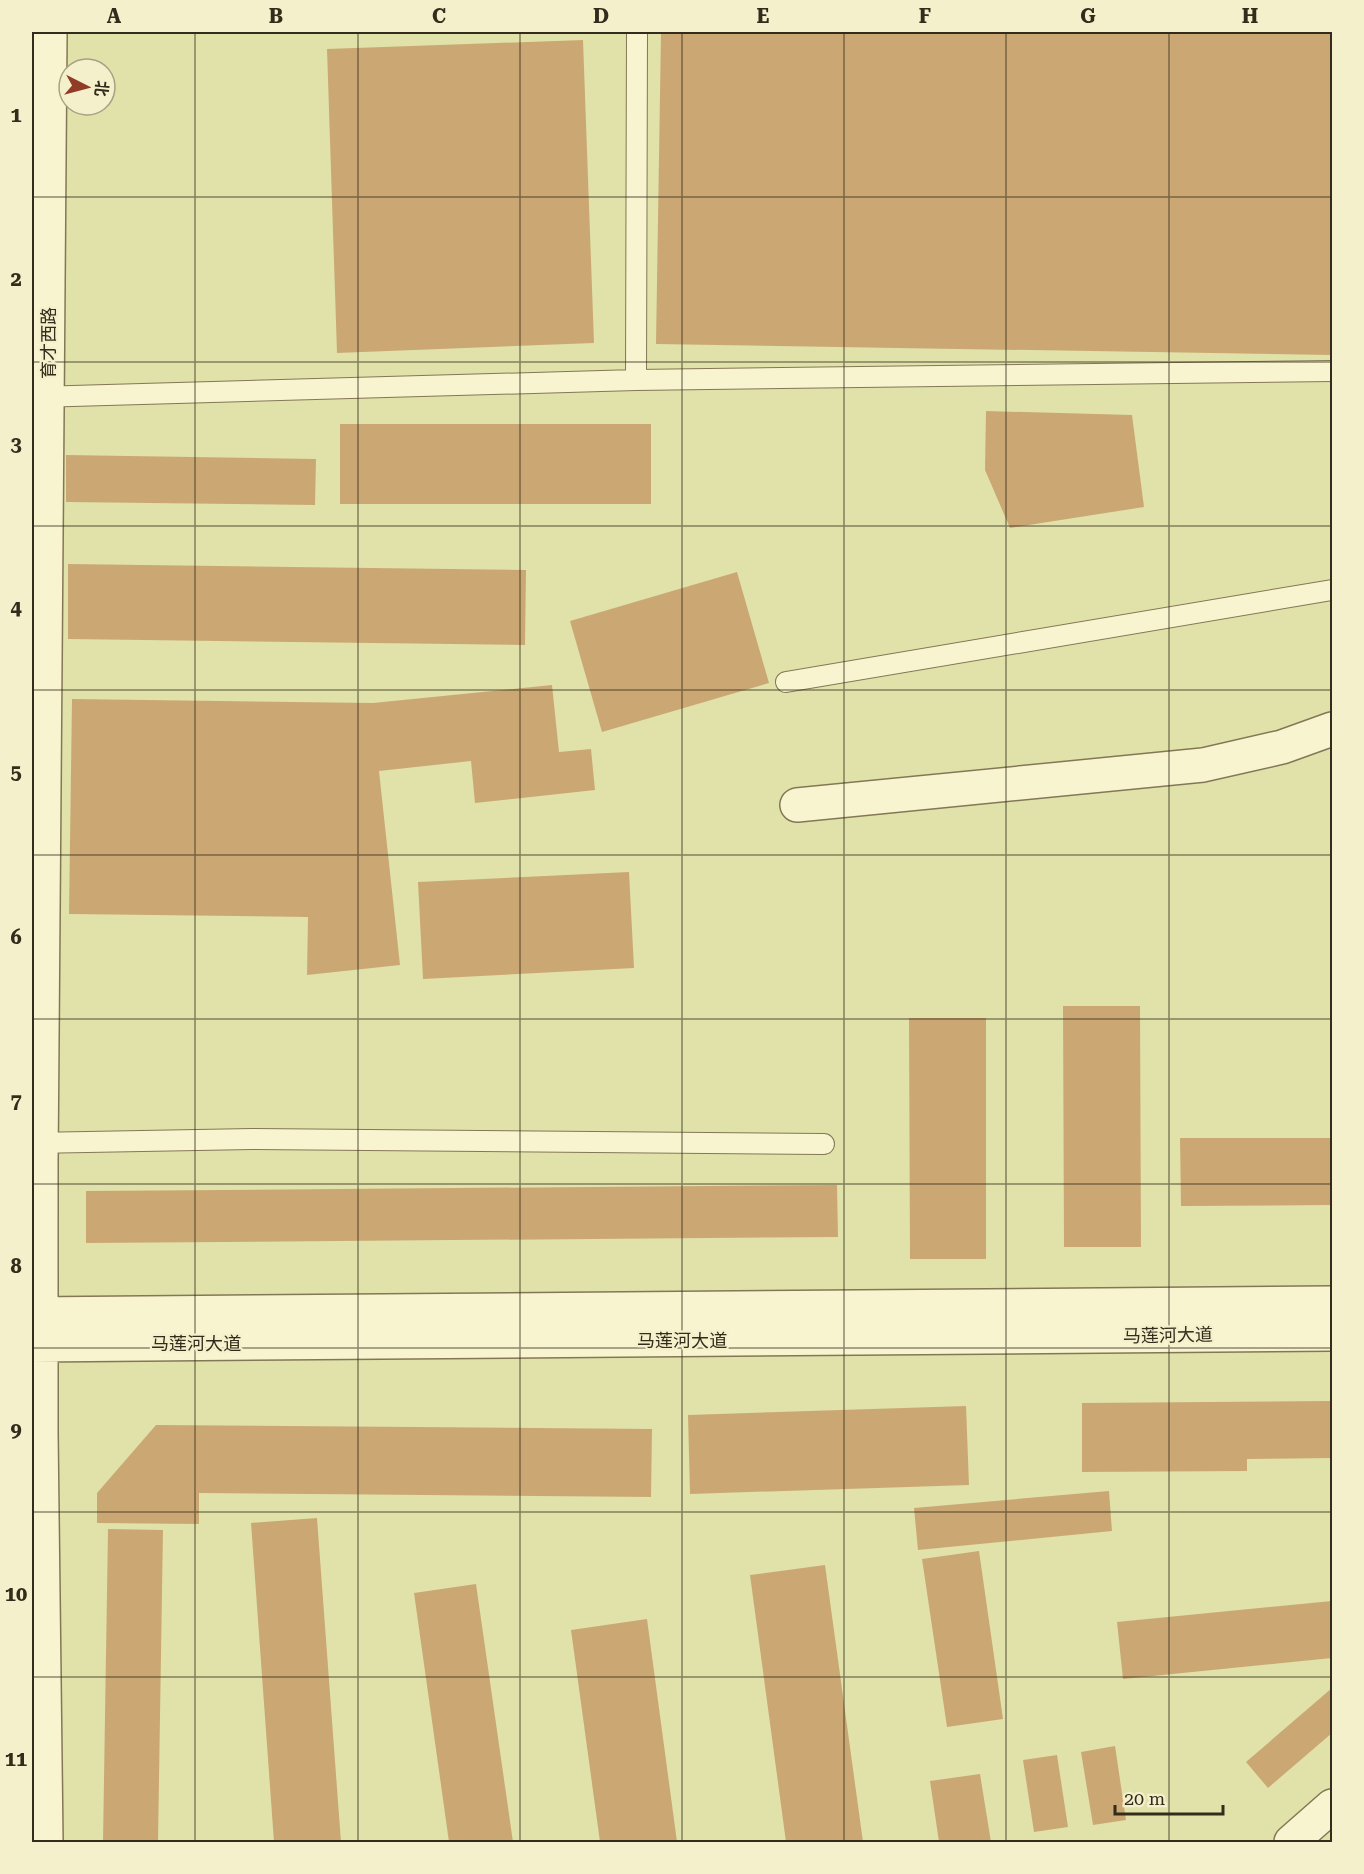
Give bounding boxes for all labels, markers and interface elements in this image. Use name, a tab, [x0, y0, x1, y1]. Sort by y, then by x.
text: A	[107, 4, 122, 28]
text: B	[269, 4, 283, 28]
text: C	[432, 4, 446, 28]
text: D	[593, 4, 609, 28]
text: E	[757, 4, 770, 28]
text: F	[919, 4, 931, 28]
text: G	[1080, 4, 1096, 28]
text: H	[1242, 4, 1258, 28]
north arrow	[57, 57, 117, 117]
text: 北	[91, 80, 112, 97]
text: 1	[10, 103, 22, 127]
text: 2	[10, 267, 22, 291]
street label: 育才西路	[38, 307, 59, 379]
text: 3	[10, 432, 22, 456]
text: 4	[10, 596, 22, 620]
text: 5	[10, 760, 22, 784]
text: 6	[10, 925, 22, 949]
text: 7	[10, 1089, 22, 1113]
text: 8	[10, 1254, 22, 1278]
street label: 马莲河大道	[1123, 1324, 1213, 1346]
street label: 马莲河大道	[637, 1330, 727, 1351]
street label: 马莲河大道	[151, 1333, 241, 1354]
text: 9	[10, 1418, 22, 1442]
text: 10	[5, 1582, 27, 1606]
text: 11	[5, 1747, 27, 1771]
scale bar	[1115, 1778, 1223, 1816]
text: 20 m	[1124, 1788, 1165, 1809]

